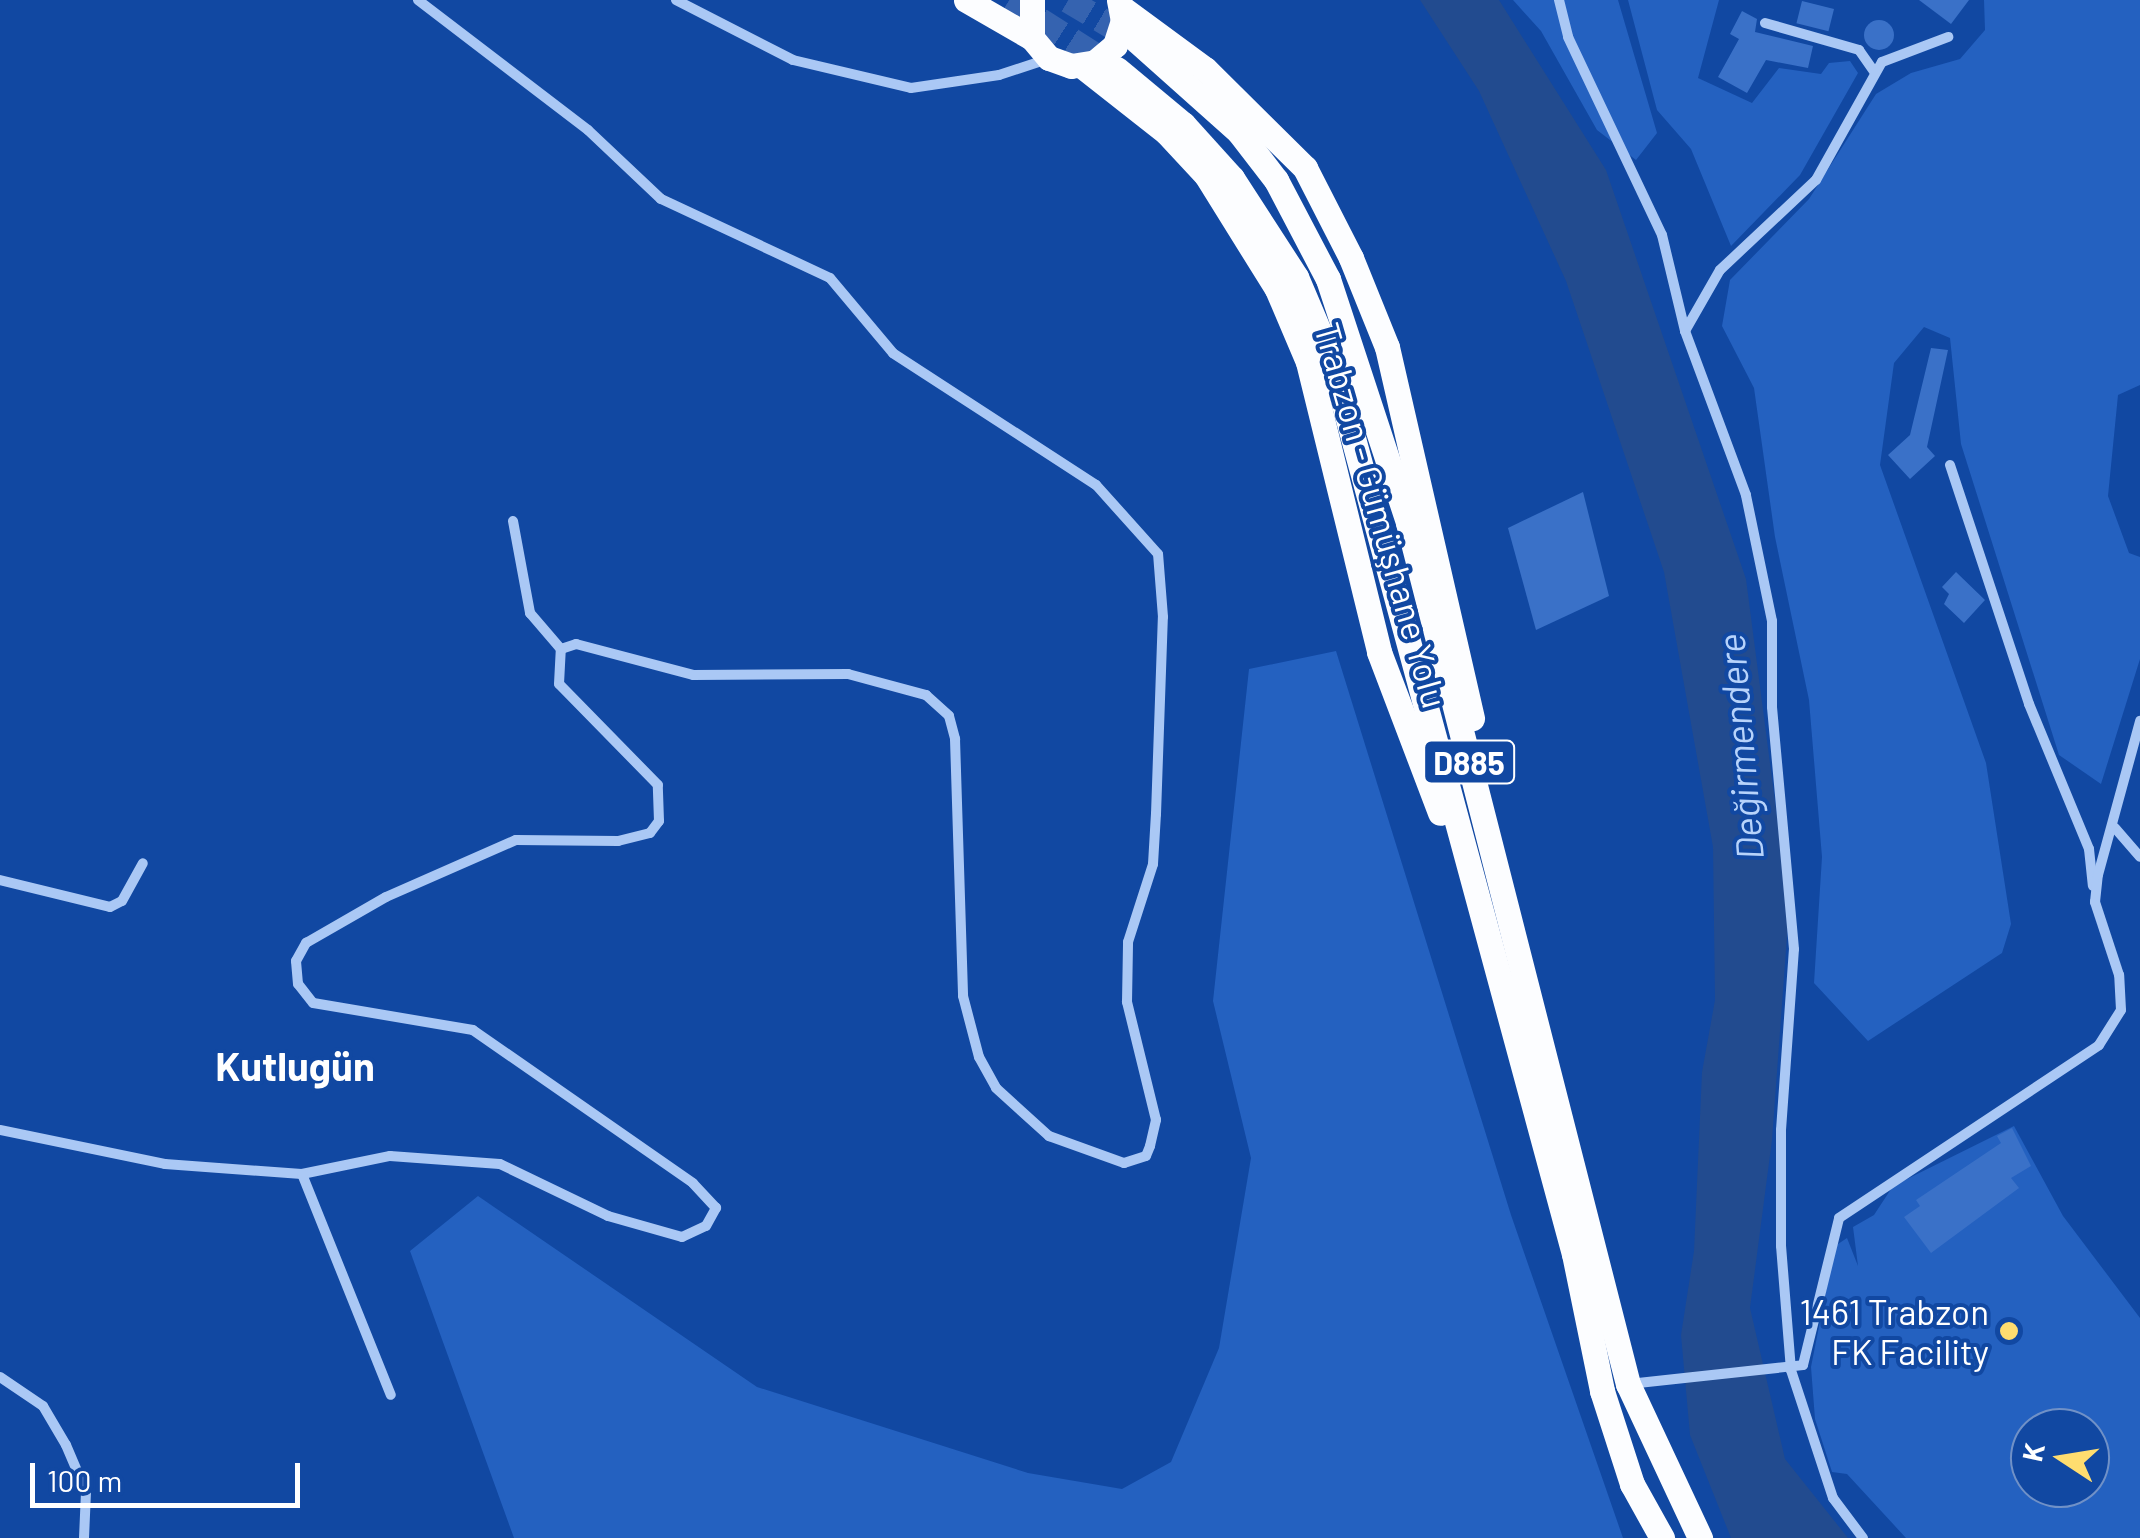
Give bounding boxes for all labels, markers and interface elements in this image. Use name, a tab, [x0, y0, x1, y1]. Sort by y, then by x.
street label: Trabzon - Gümüşhane Yolu	[1307, 318, 1457, 712]
water label: Değirmendere	[1707, 632, 1773, 862]
road number: D885	[1422, 735, 1516, 789]
district label: Kutlugün	[215, 1041, 375, 1089]
place label: 1461 Trabzon FK Facility	[1800, 1290, 1989, 1372]
marker: 1461 Trabzon FK Facility	[1998, 1320, 2020, 1342]
north arrow	[2010, 1408, 2110, 1508]
text: K	[2014, 1440, 2051, 1464]
scale bar	[35, 1443, 305, 1505]
text: 100 m	[47, 1462, 122, 1498]

